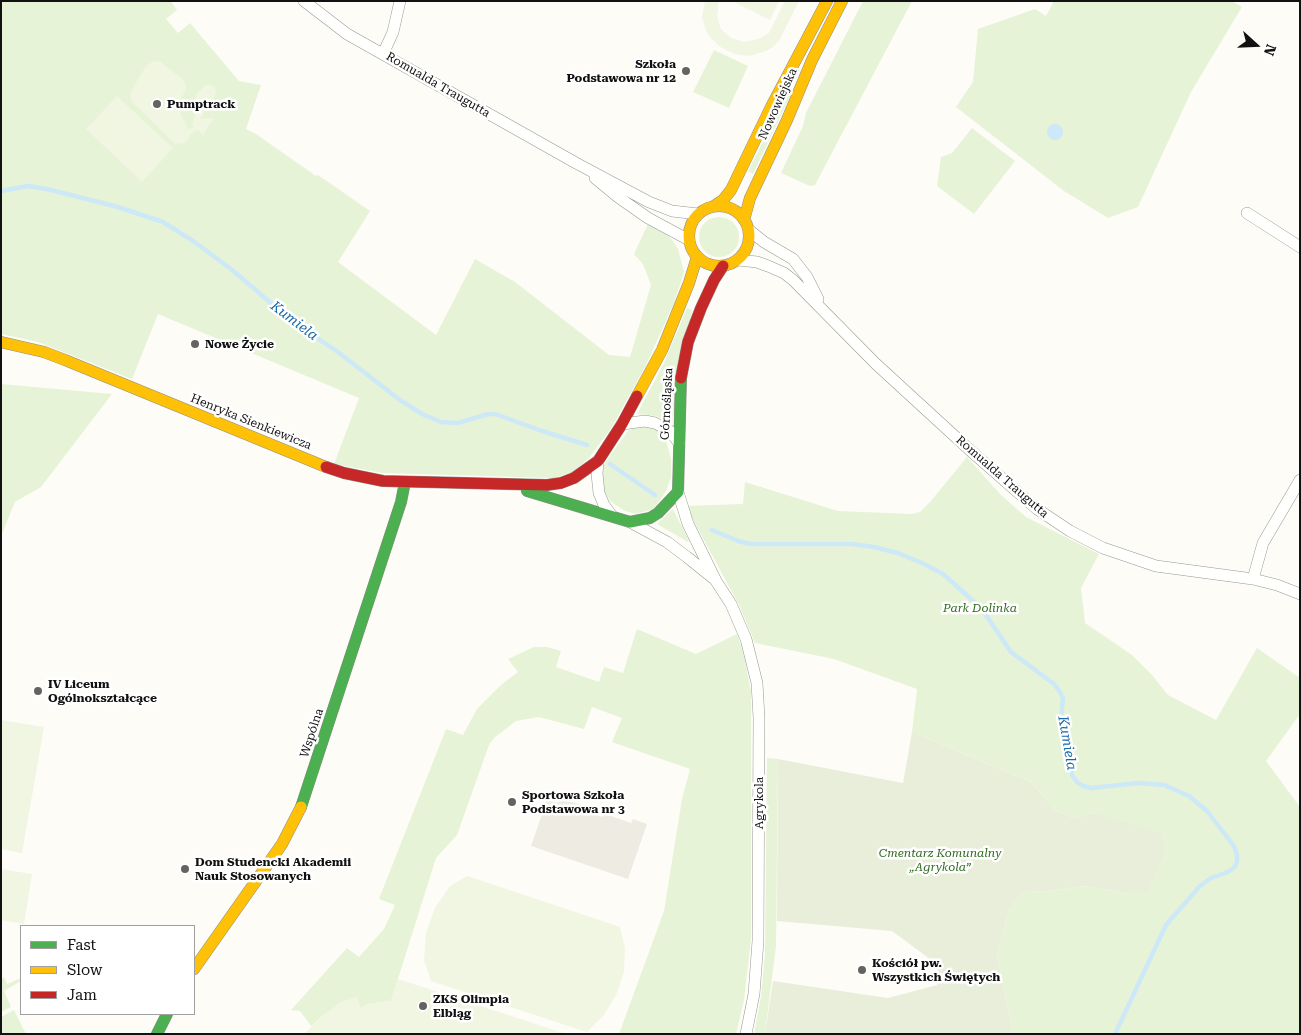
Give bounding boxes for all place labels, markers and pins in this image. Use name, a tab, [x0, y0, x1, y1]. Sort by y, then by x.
place label: Szkoła Podstawowa nr 12	[567, 57, 676, 85]
marker: Szkoła Podstawowa nr 12	[680, 65, 692, 77]
place label: Pumptrack	[167, 97, 235, 111]
marker: Pumptrack	[151, 98, 163, 110]
place label: Nowe Życie	[205, 337, 274, 351]
marker: Nowe Życie	[189, 338, 201, 350]
place label: IV Liceum Ogólnokształcące	[48, 677, 157, 705]
marker: IV Liceum Ogólnokształcące	[32, 685, 44, 697]
place label: Sportowa Szkoła Podstawowa nr 3	[522, 788, 625, 816]
marker: Sportowa Szkoła Podstawowa nr 3	[506, 796, 518, 808]
place label: Dom Studencki Akademii Nauk Stosowanych	[195, 855, 351, 883]
marker: Dom Studencki Akademii Nauk Stosowanych	[179, 863, 191, 875]
place label: Kościół pw. Wszystkich Świętych	[872, 956, 1000, 984]
marker: Kościół pw. Wszystkich Świętych	[856, 964, 868, 976]
place label: ZKS Olimpia Elbląg	[433, 992, 509, 1020]
marker: ZKS Olimpia Elbląg	[417, 1000, 429, 1012]

